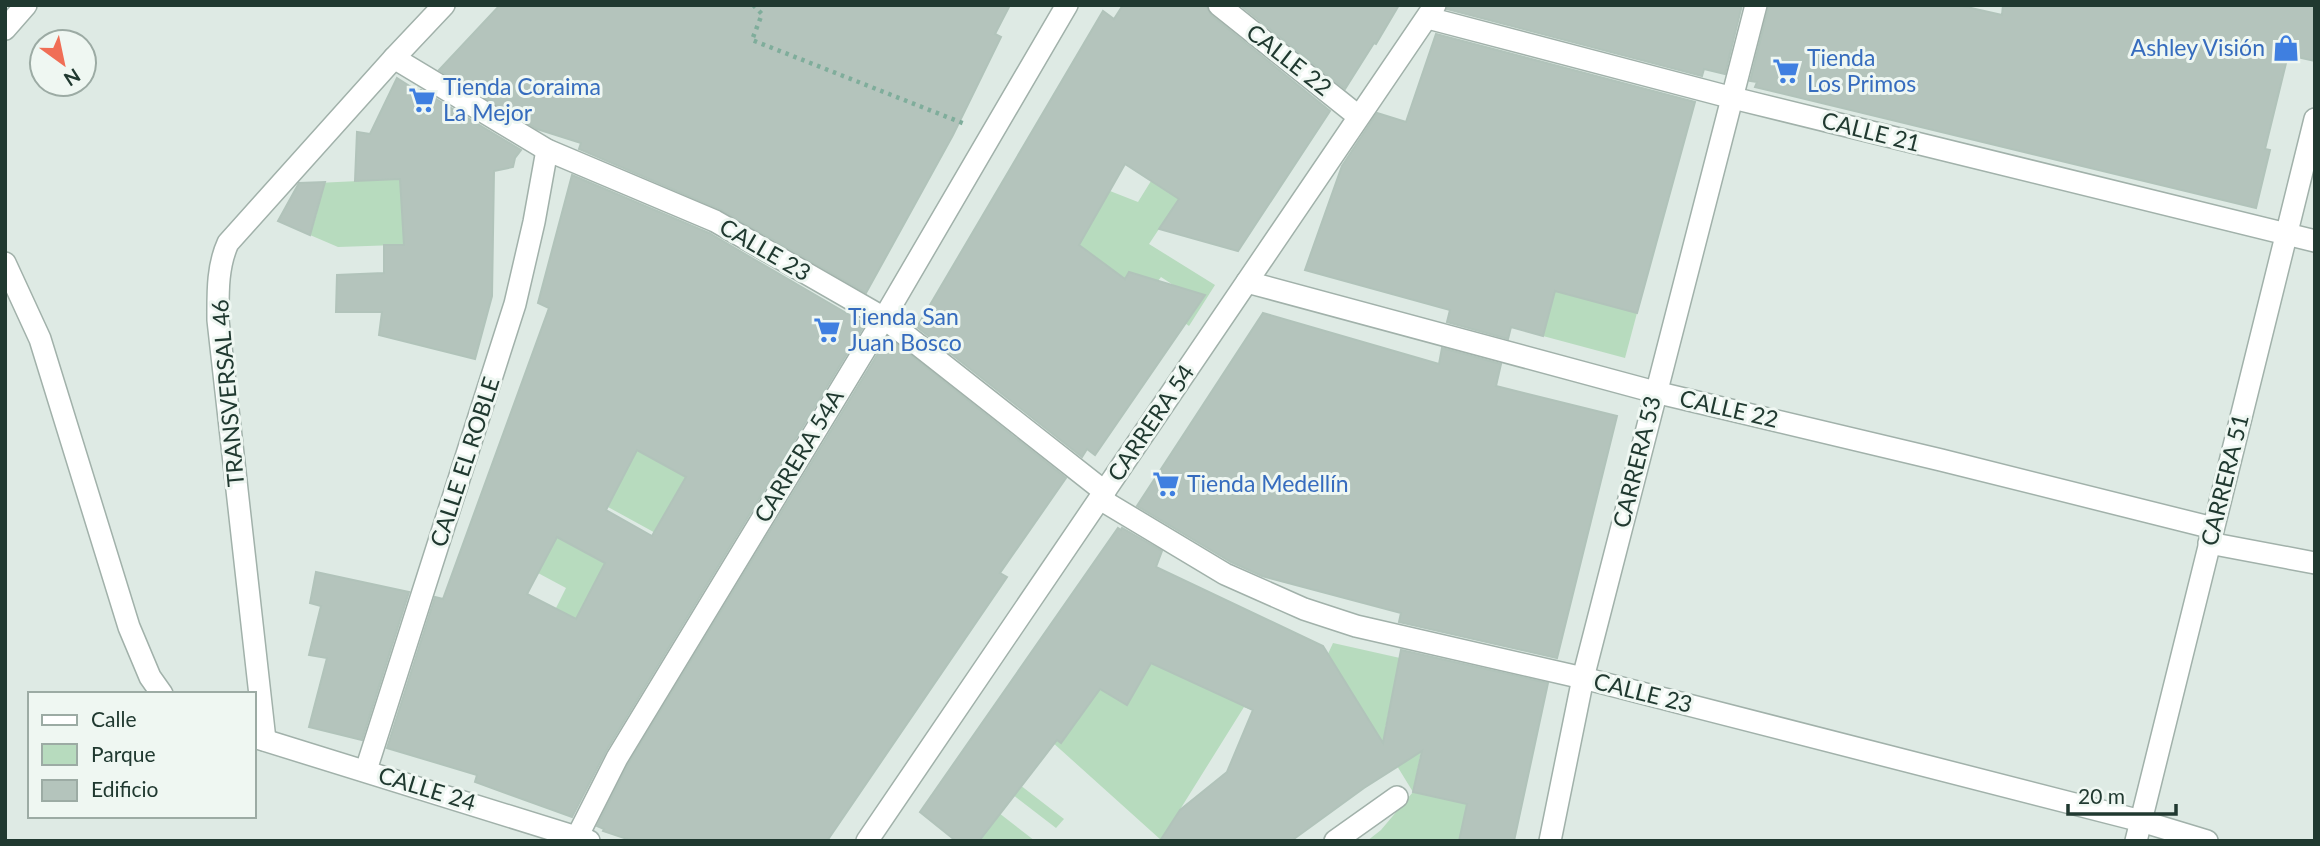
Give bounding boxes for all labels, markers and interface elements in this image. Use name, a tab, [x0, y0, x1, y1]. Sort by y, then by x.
street label: CALLE 22	[1241, 17, 1338, 101]
north arrow	[28, 28, 98, 98]
place label: Ashley Visión	[2131, 33, 2265, 61]
shop icon: Ashley Visión	[2271, 33, 2301, 63]
place label: Tienda Los Primos	[1807, 43, 1916, 97]
supermarket icon: Tienda Los Primos	[1771, 56, 1801, 86]
text: N	[60, 64, 85, 91]
place label: Tienda Coraima La Mejor	[443, 72, 601, 126]
supermarket icon: Tienda Coraima La Mejor	[407, 85, 437, 115]
street label: CALLE 21	[1819, 105, 1923, 157]
street label: CALLE 23	[715, 212, 816, 286]
street label: TRANSVERSAL 46	[205, 298, 249, 488]
place label: Tienda San Juan Bosco	[848, 302, 962, 356]
supermarket icon: Tienda San Juan Bosco	[812, 315, 842, 345]
street label: CARRERA 54	[1101, 359, 1199, 486]
street label: CALLE EL ROBLE	[423, 373, 505, 550]
street label: CARRERA 54A	[747, 383, 849, 527]
street label: CALLE 22	[1677, 383, 1781, 433]
street label: CARRERA 53	[1606, 393, 1666, 531]
street label: CARRERA 51	[2194, 411, 2254, 549]
supermarket icon: Tienda Medellín	[1151, 469, 1181, 499]
place label: Tienda Medellín	[1187, 469, 1349, 497]
street label: CALLE 23	[1591, 666, 1695, 718]
legend	[28, 692, 256, 818]
text: Calle	[91, 706, 136, 731]
text: Parque	[91, 741, 156, 766]
street label: CALLE 24	[375, 760, 479, 816]
scale bar	[2068, 772, 2176, 816]
text: Edificio	[91, 776, 159, 801]
text: 20 m	[2078, 783, 2125, 808]

